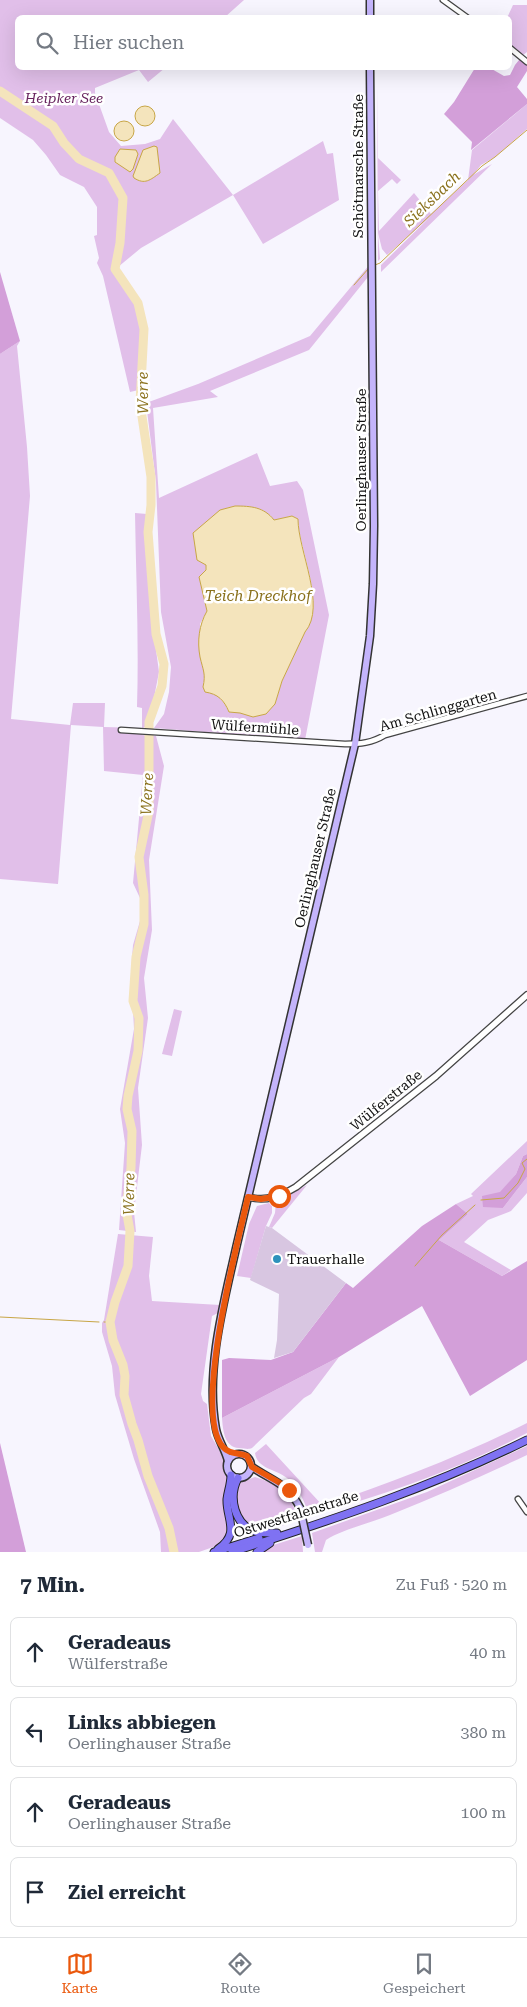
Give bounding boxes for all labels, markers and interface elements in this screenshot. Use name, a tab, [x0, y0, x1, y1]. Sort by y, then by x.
search box	[15, 15, 512, 70]
icon: search	[33, 29, 61, 57]
text: Hier suchen	[73, 31, 184, 54]
park label: Heipker See	[24, 90, 103, 106]
street label: Schötmarsche Straße	[350, 94, 366, 238]
water label: Sieksbach	[399, 168, 464, 231]
water label: Werre	[134, 371, 152, 414]
street label: Oerlinghauser Straße	[353, 388, 369, 531]
water label: Teich Dreckhof	[204, 587, 313, 605]
street label: Am Schlinggarten	[378, 686, 498, 734]
street label: Wülfermühle	[211, 716, 300, 738]
water label: Werre	[137, 772, 157, 816]
street label: Oerlinghauser Straße	[291, 786, 339, 929]
street label: Wülferstraße	[347, 1066, 425, 1134]
water label: Werre	[120, 1172, 138, 1215]
route start	[268, 1185, 291, 1208]
place label: Trauerhalle	[287, 1251, 365, 1267]
marker: Trauerhalle	[271, 1253, 283, 1265]
route end	[278, 1479, 301, 1502]
street label: Ostwestfalenstraße	[232, 1487, 360, 1541]
text: 7 Min.	[20, 1573, 85, 1597]
text: Zu Fuß · 520 m	[396, 1575, 507, 1594]
text: Geradeaus	[68, 1631, 171, 1654]
icon: ahead	[21, 1638, 49, 1666]
text: 40 m	[469, 1643, 506, 1662]
text: Wülferstraße	[68, 1654, 168, 1673]
text: Links abbiegen	[68, 1711, 216, 1734]
icon: left	[21, 1718, 49, 1746]
text: 380 m	[460, 1723, 506, 1742]
text: Oerlinghauser Straße	[68, 1734, 231, 1753]
text: Geradeaus	[68, 1791, 171, 1814]
icon: ahead	[21, 1798, 49, 1826]
text: 100 m	[460, 1803, 506, 1822]
text: Oerlinghauser Straße	[68, 1814, 231, 1833]
icon: arrive	[21, 1878, 49, 1906]
text: Ziel erreicht	[68, 1881, 186, 1904]
tab: Karte	[61, 1950, 98, 1996]
tab: Route	[221, 1950, 260, 1996]
tab: Gespeichert	[383, 1950, 466, 1996]

